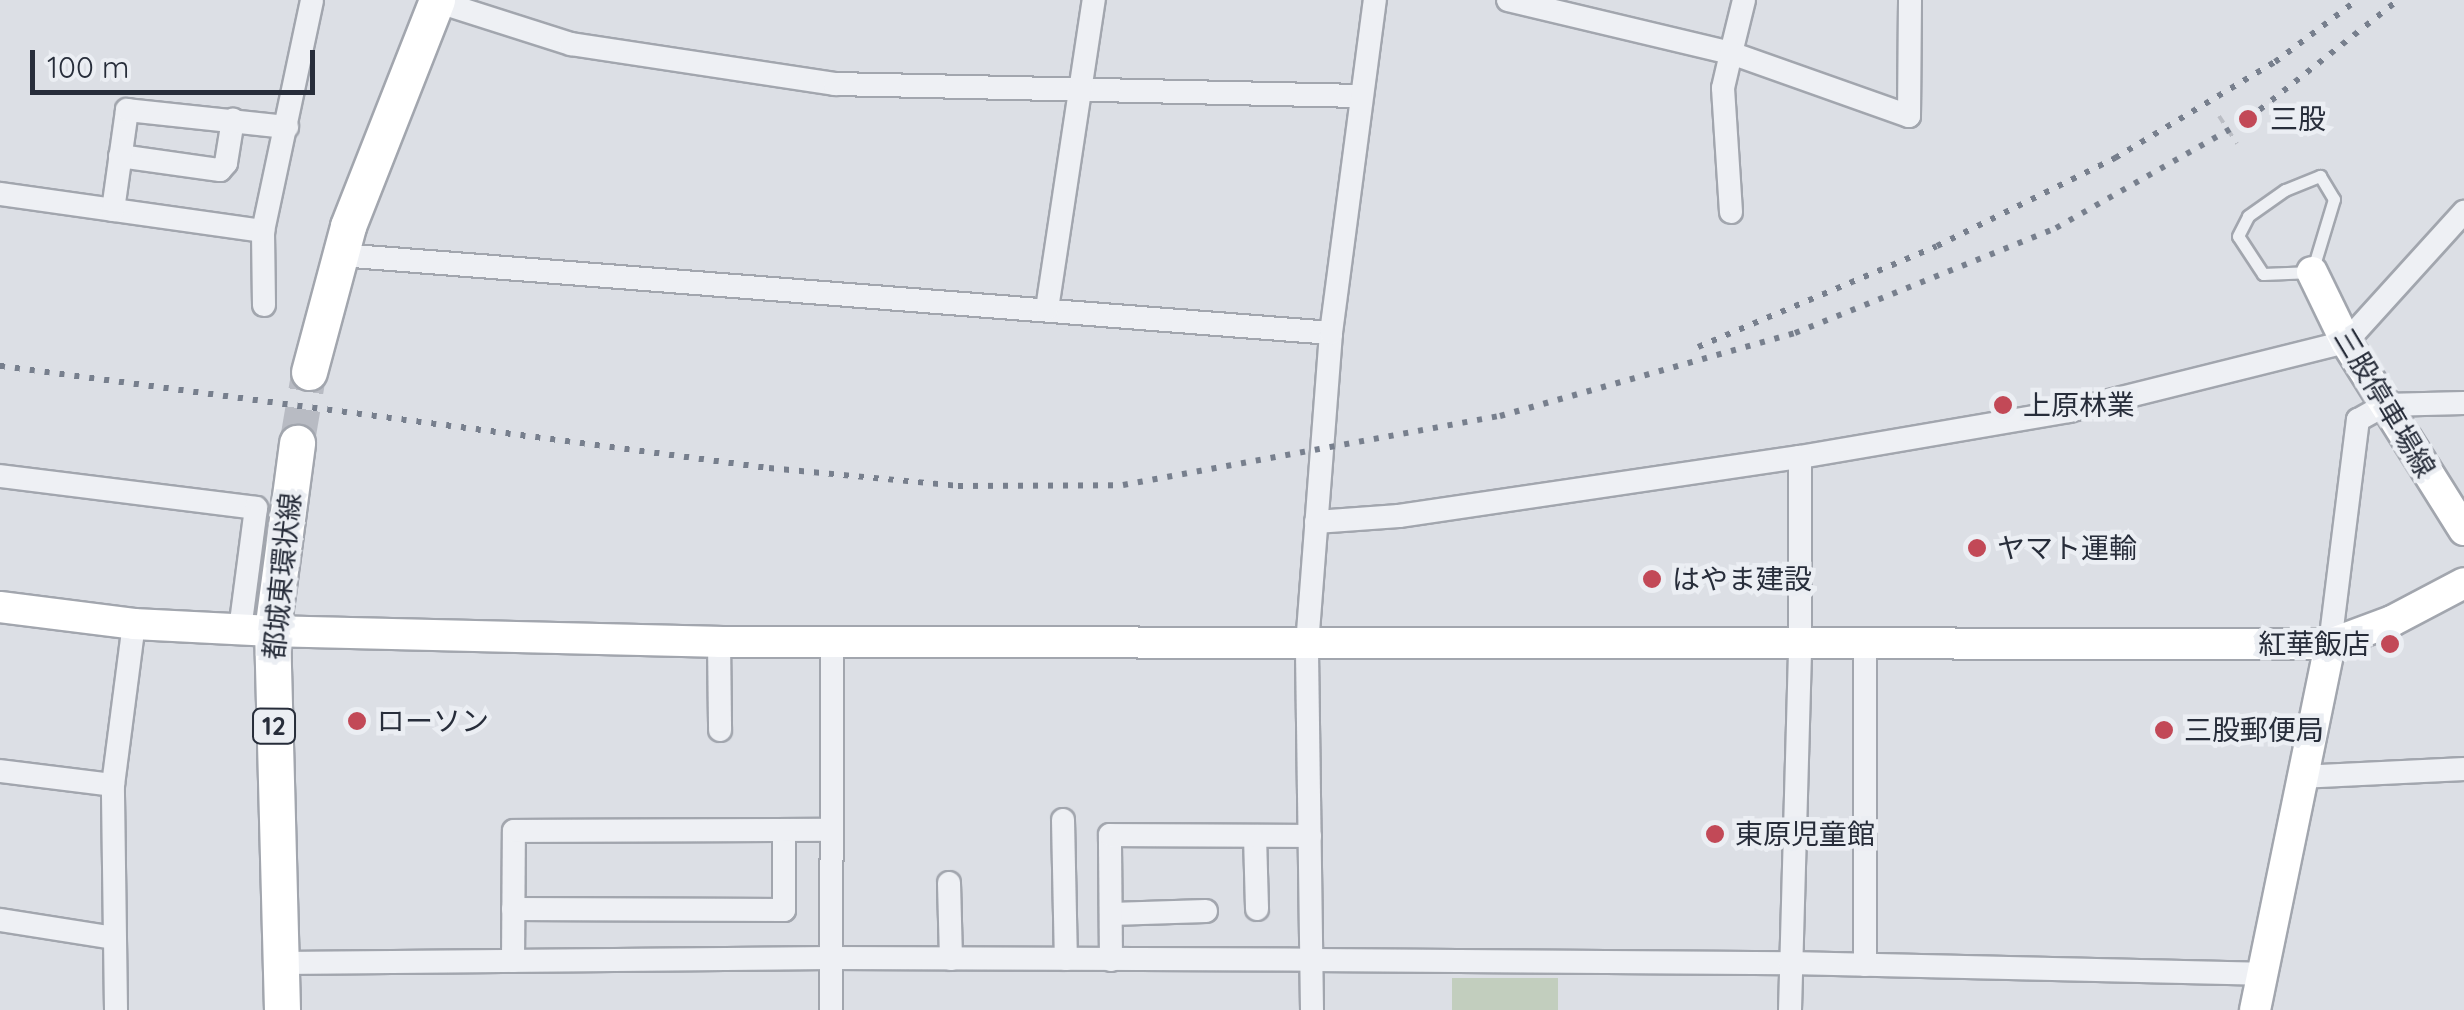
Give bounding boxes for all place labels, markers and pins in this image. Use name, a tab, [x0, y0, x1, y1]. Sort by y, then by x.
place label: 三股	[2270, 102, 2326, 136]
marker: 三股	[2235, 106, 2261, 132]
place label: 上原林業	[2023, 388, 2135, 422]
marker: 上原林業	[1992, 394, 2014, 416]
place label: ヤマト運輸	[1997, 531, 2137, 565]
marker: ヤマト運輸	[1966, 537, 1988, 559]
place label: はやま建設	[1672, 562, 1812, 596]
marker: はやま建設	[1641, 568, 1663, 590]
place label: 紅華飯店	[2258, 627, 2370, 661]
marker: 紅華飯店	[2379, 633, 2401, 655]
place label: ローソン	[377, 704, 489, 738]
marker: ローソン	[346, 710, 368, 732]
place label: 三股郵便局	[2184, 713, 2324, 747]
marker: 三股郵便局	[2153, 719, 2175, 741]
place label: 東原児童館	[1735, 817, 1875, 851]
marker: 東原児童館	[1704, 823, 1726, 845]

